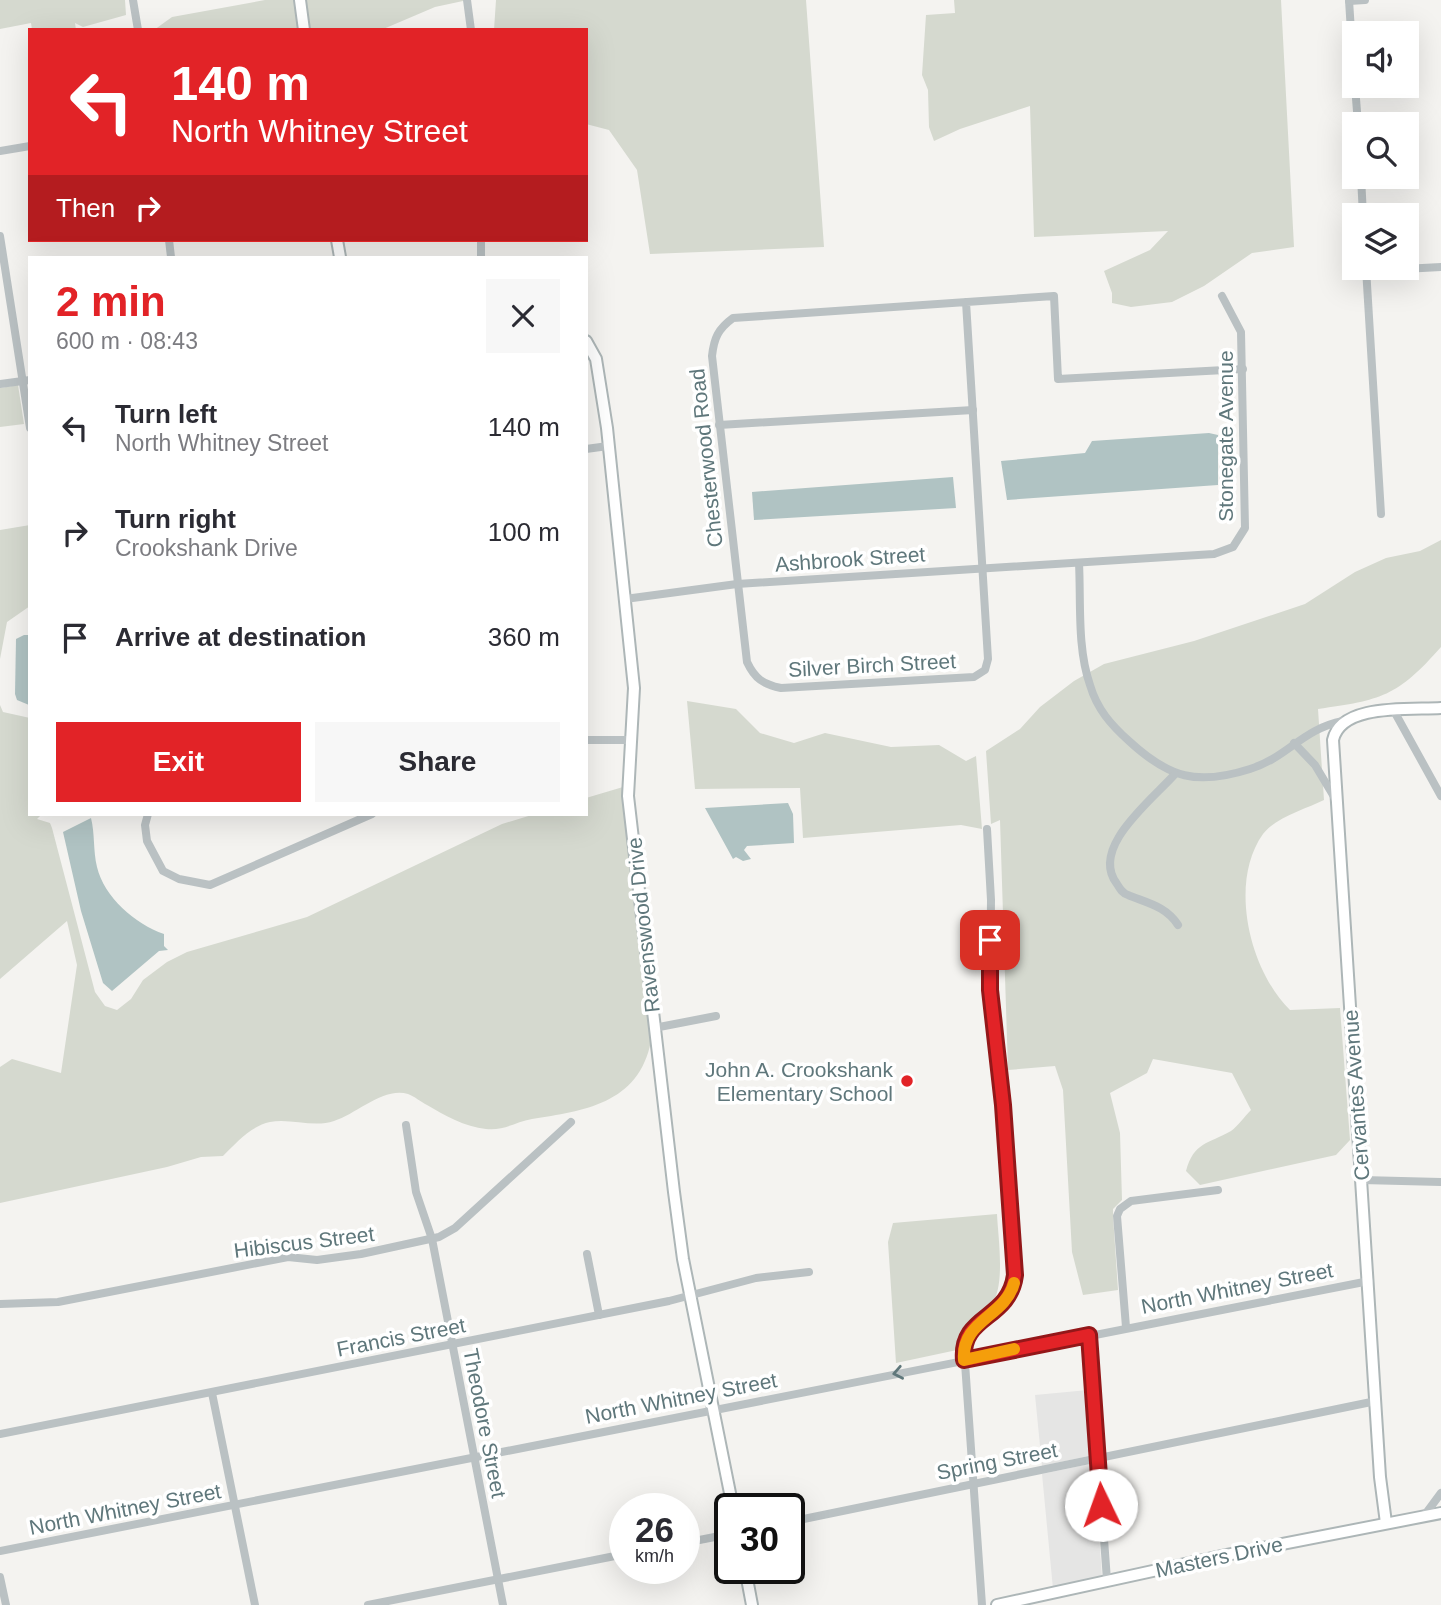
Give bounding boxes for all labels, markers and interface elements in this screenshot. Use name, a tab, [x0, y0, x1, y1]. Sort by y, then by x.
map controls	[1342, 21, 1419, 280]
button: sound	[1342, 21, 1419, 98]
icon: left	[56, 56, 147, 147]
text: 140 m	[171, 56, 310, 110]
button: search	[1342, 112, 1419, 189]
text: North Whitney Street	[171, 113, 468, 149]
icon: right	[129, 189, 167, 227]
text: Then	[56, 193, 115, 223]
button: layers	[1342, 203, 1419, 280]
text: 2 min	[56, 278, 166, 325]
button: close	[486, 279, 560, 353]
text: 600 m · 08:43	[56, 328, 198, 354]
street label: Stonegate Avenue	[1214, 350, 1237, 522]
street label: Chesterwood Road	[685, 367, 727, 549]
text: Turn left	[115, 399, 217, 429]
icon: left	[56, 409, 94, 447]
text: 140 m	[488, 412, 560, 442]
text: North Whitney Street	[115, 430, 328, 456]
text: Turn right	[115, 504, 236, 534]
icon: right	[56, 514, 94, 552]
text: 100 m	[488, 517, 560, 547]
text: Crookshank Drive	[115, 535, 298, 561]
street label: Ashbrook Street	[774, 542, 926, 576]
icon: arrive	[56, 619, 94, 657]
text: Arrive at destination	[115, 622, 366, 652]
text: 360 m	[488, 622, 560, 652]
street label: Silver Birch Street	[787, 649, 957, 681]
button: Exit	[56, 722, 301, 802]
button: Share	[315, 722, 560, 802]
street label: Ravenswood Drive	[622, 836, 664, 1014]
pin	[960, 910, 1020, 970]
icon: arrive	[971, 921, 1009, 959]
street label: Cervantes Avenue	[1339, 1009, 1373, 1181]
place label: John A. Crookshank Elementary School	[705, 1058, 893, 1105]
marker: John A. Crookshank Elementary School	[899, 1073, 915, 1089]
street label: Hibiscus Street	[233, 1222, 376, 1262]
street label: North Whitney Street	[1139, 1258, 1335, 1318]
street label: Francis Street	[335, 1313, 468, 1361]
street label: Theodore Street	[459, 1346, 511, 1500]
one-way arrow	[892, 1365, 904, 1380]
street label: North Whitney Street	[583, 1368, 779, 1428]
street label: Spring Street	[935, 1438, 1060, 1484]
position arrow	[1064, 1468, 1138, 1542]
street label: North Whitney Street	[27, 1479, 223, 1539]
speed limit sign: 30	[714, 1493, 805, 1584]
text: 26	[635, 1510, 674, 1549]
street label: Masters Drive	[1153, 1532, 1285, 1582]
text: km/h	[635, 1546, 674, 1566]

